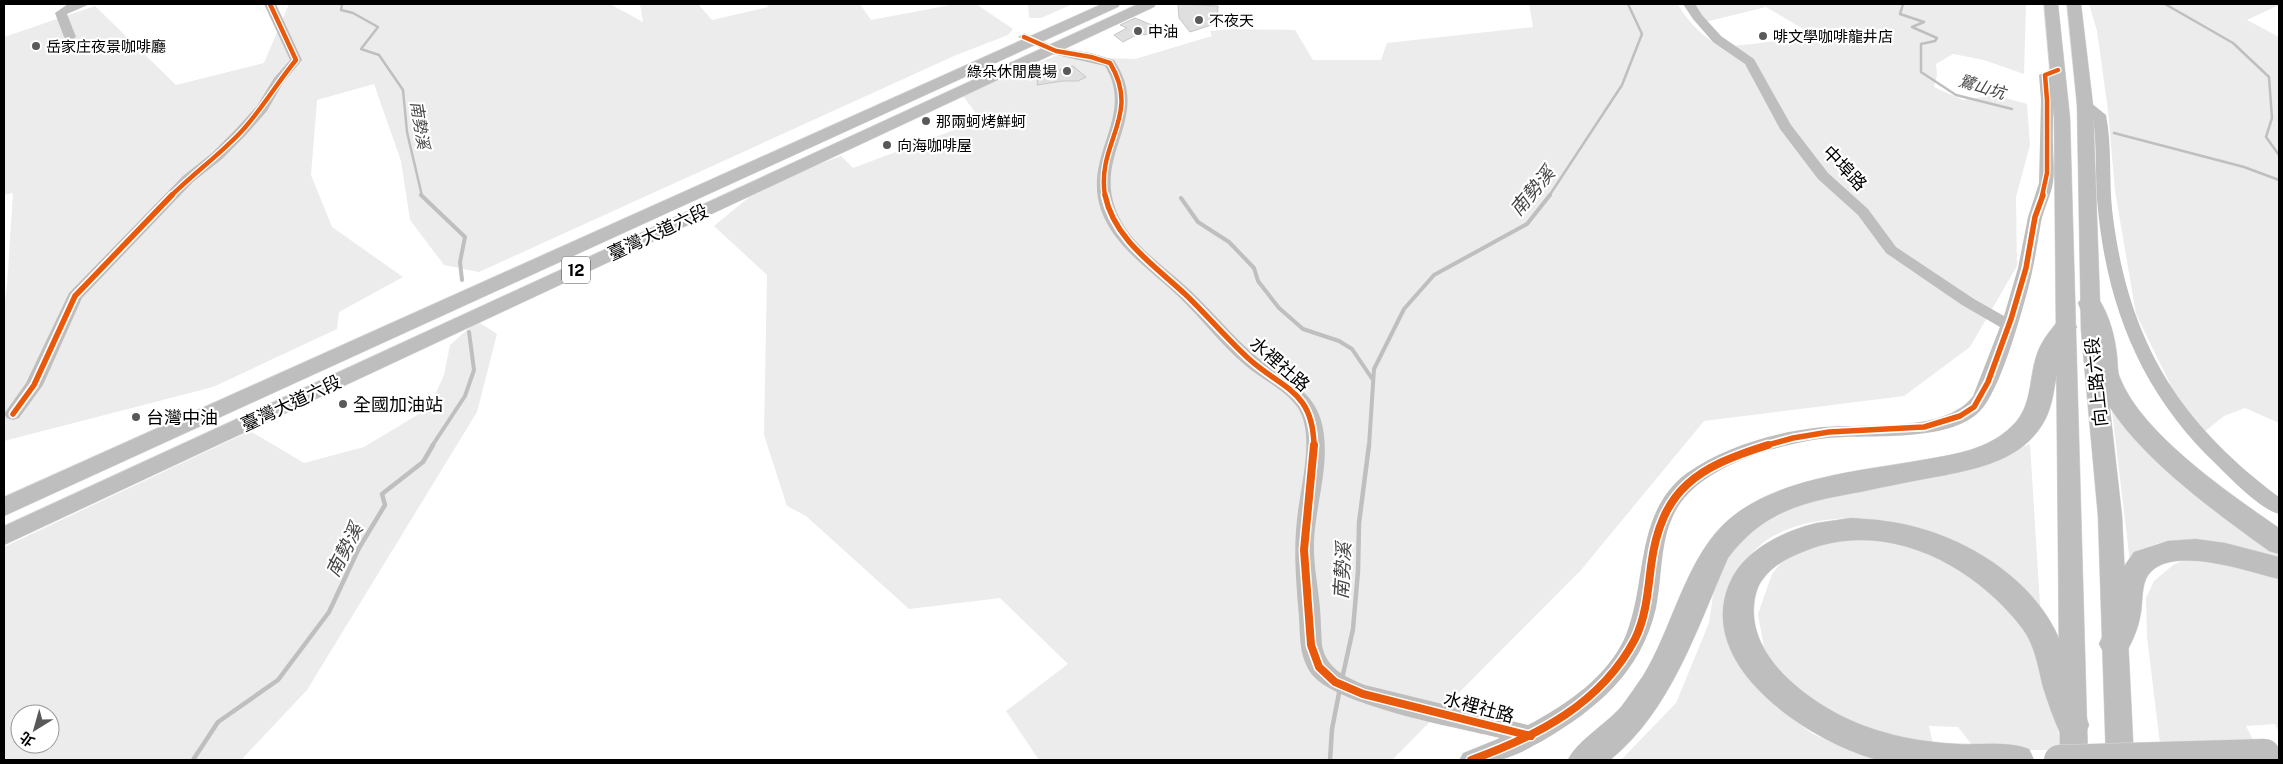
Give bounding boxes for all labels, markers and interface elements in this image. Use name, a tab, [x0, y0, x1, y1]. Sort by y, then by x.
place label: 不夜天	[1209, 12, 1254, 29]
marker: 不夜天	[1193, 14, 1205, 26]
place label: 中油	[1148, 23, 1178, 40]
marker: 中油	[1132, 25, 1144, 37]
place label: 啡文學咖啡龍井店	[1773, 28, 1893, 45]
marker: 啡文學咖啡龍井店	[1757, 30, 1769, 42]
place label: 岳家庄夜景咖啡廳	[46, 38, 166, 55]
marker: 岳家庄夜景咖啡廳	[30, 40, 42, 52]
place label: 綠朵休閒農場	[967, 63, 1057, 80]
marker: 綠朵休閒農場	[1061, 65, 1073, 77]
water label: 鷺山坑	[1956, 71, 2010, 104]
water label: 南勢溪	[407, 100, 433, 152]
place label: 那兩蚵烤鮮蚵	[936, 113, 1026, 130]
marker: 那兩蚵烤鮮蚵	[920, 115, 932, 127]
place label: 向海咖啡屋	[897, 137, 972, 154]
marker: 向海咖啡屋	[881, 139, 893, 151]
street label: 中埠路	[1819, 141, 1871, 195]
water label: 南勢溪	[1505, 160, 1561, 220]
street label: 臺灣大道六段	[605, 200, 711, 264]
road number: 12	[562, 256, 590, 284]
street label: 水裡社路	[1246, 332, 1314, 396]
street label: 向上路六段	[2081, 336, 2111, 428]
street label: 臺灣大道六段	[238, 371, 344, 435]
place label: 全國加油站	[353, 394, 443, 415]
marker: 全國加油站	[337, 398, 349, 410]
place label: 台灣中油	[146, 407, 218, 428]
marker: 台灣中油	[130, 411, 142, 423]
water label: 南勢溪	[321, 517, 368, 580]
water label: 南勢溪	[1330, 539, 1355, 600]
street label: 水裡社路	[1442, 688, 1516, 726]
north arrow	[10, 704, 60, 754]
text: 北	[17, 729, 38, 750]

